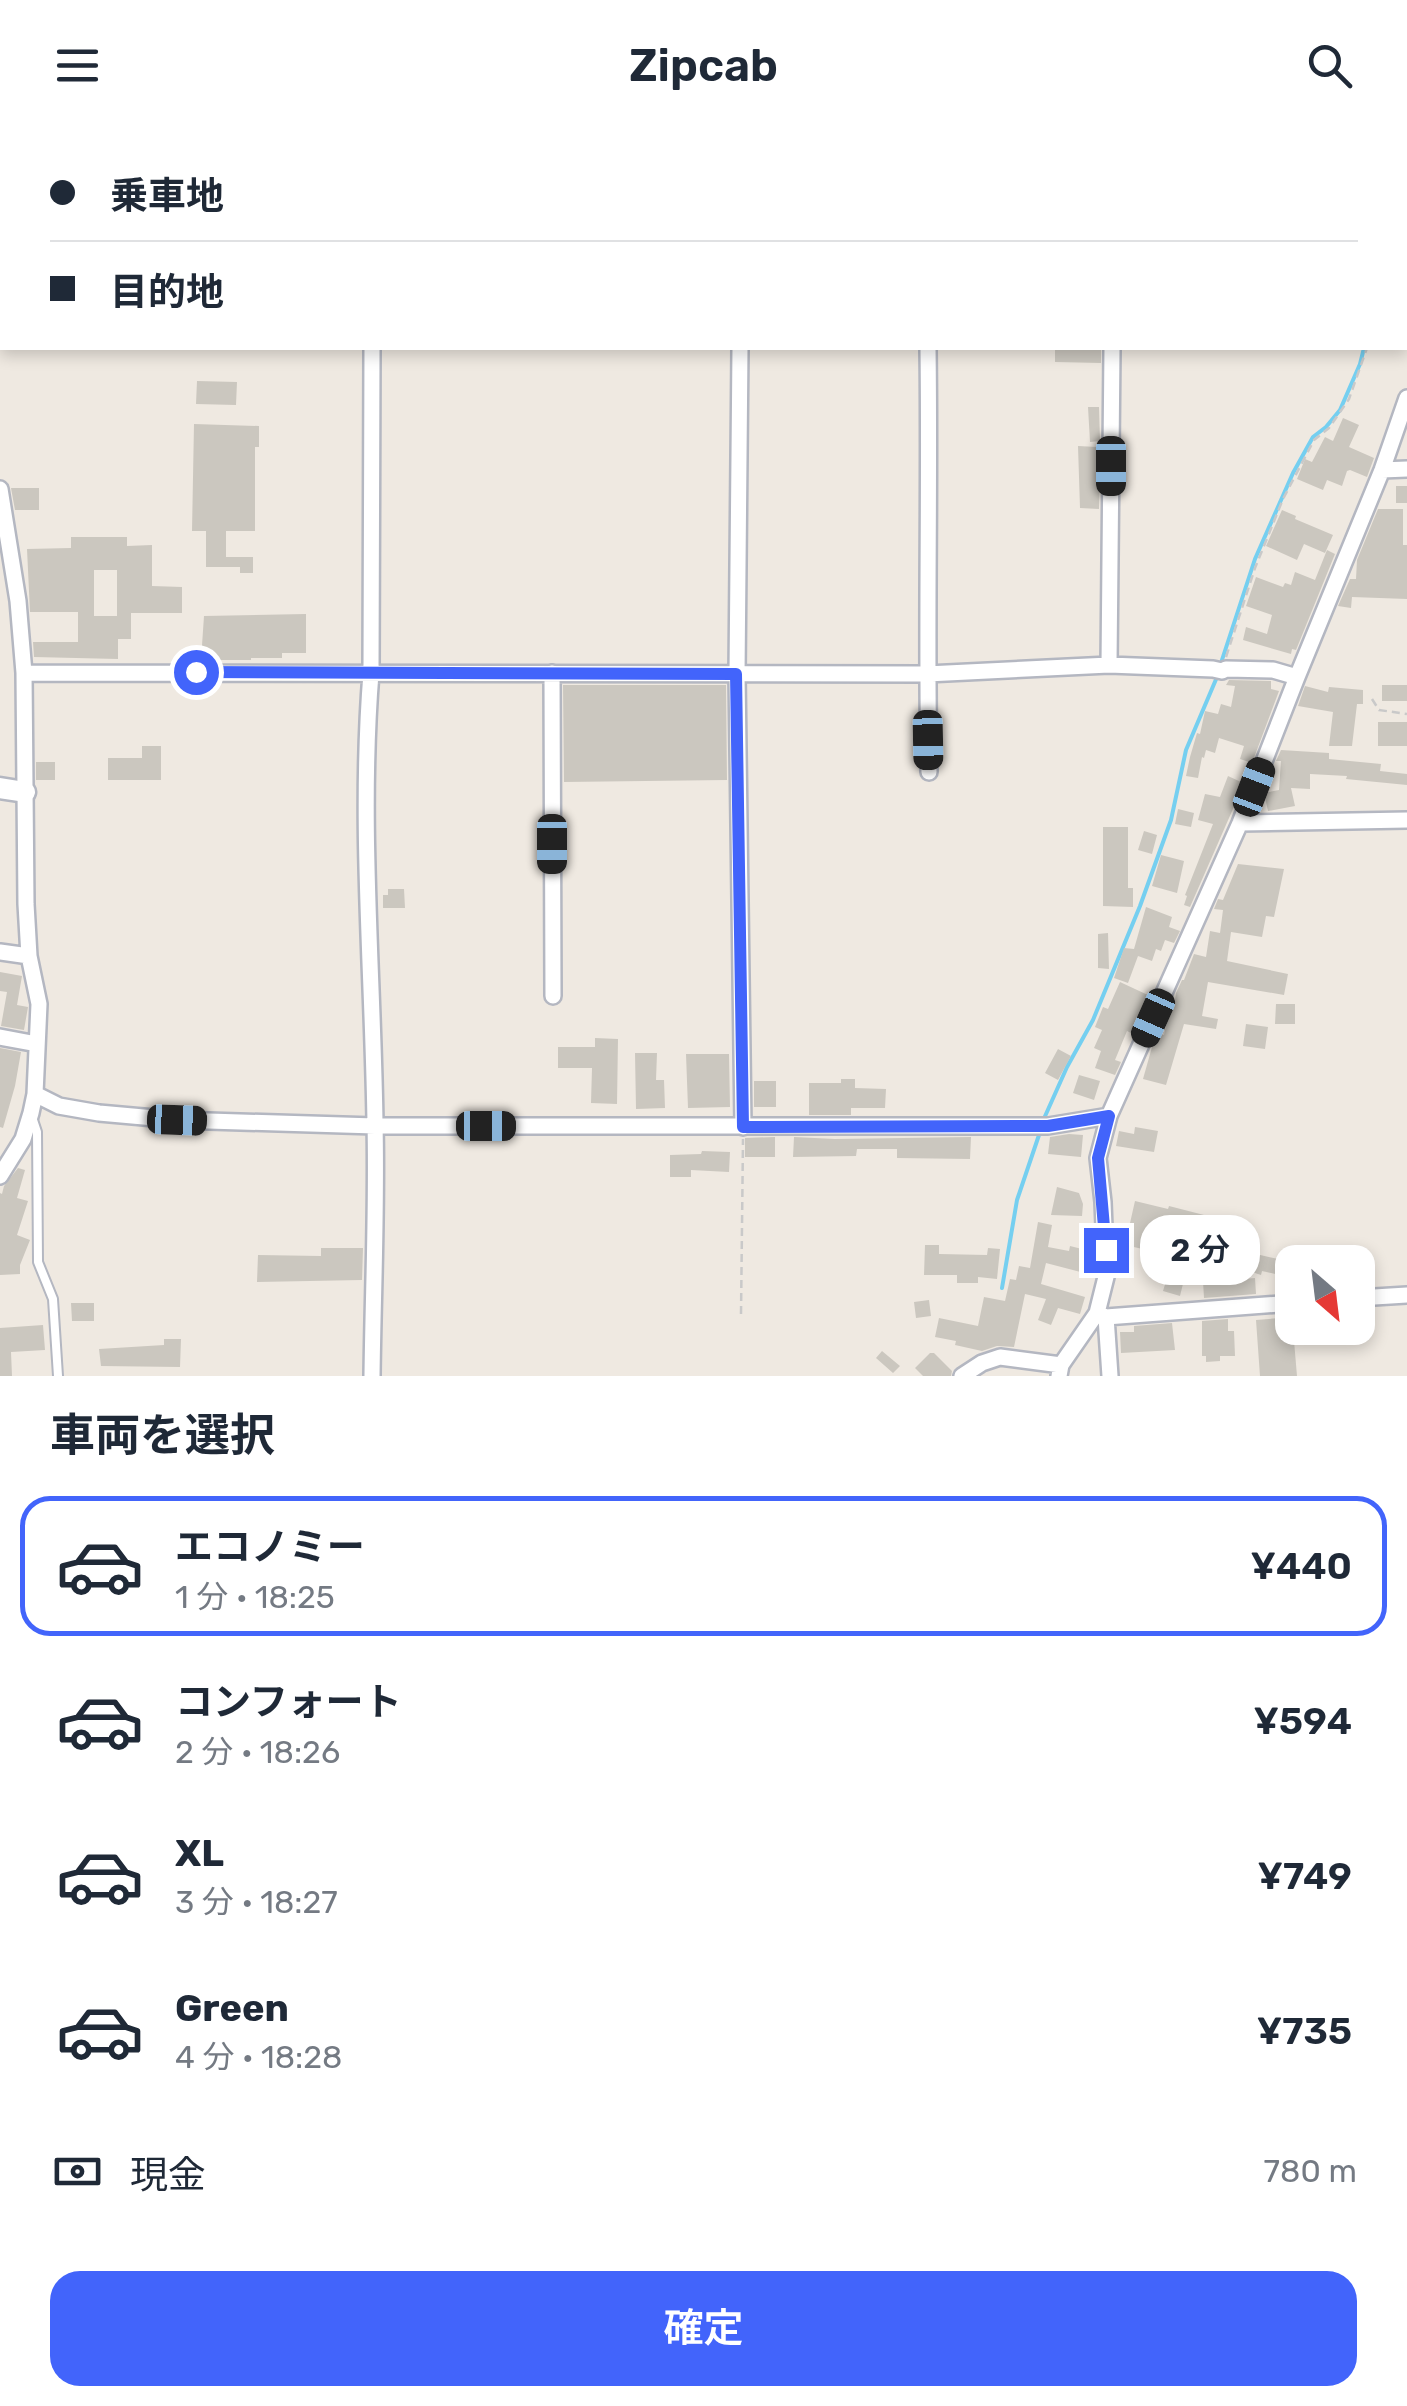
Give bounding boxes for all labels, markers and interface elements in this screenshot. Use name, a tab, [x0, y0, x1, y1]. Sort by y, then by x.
icon: menu	[50, 38, 105, 93]
icon: search	[1302, 38, 1357, 93]
text: Zipcab	[629, 39, 778, 92]
text: 乗車地	[110, 173, 224, 219]
text: 目的地	[110, 269, 224, 315]
car	[1096, 436, 1126, 496]
route start	[174, 650, 219, 695]
car	[912, 710, 944, 770]
car	[1229, 754, 1279, 820]
car	[537, 814, 567, 874]
car	[1127, 984, 1179, 1052]
car	[146, 1104, 208, 1136]
car	[456, 1111, 516, 1141]
callout: 2 分	[1141, 1215, 1261, 1285]
route end	[1084, 1228, 1129, 1273]
text: 2 分	[1170, 1231, 1230, 1269]
north arrow	[1275, 1245, 1375, 1345]
map controls	[1275, 1245, 1375, 1345]
text: 車両を選択	[50, 1409, 275, 1462]
icon: car	[55, 1521, 145, 1611]
text: エコノミー	[175, 1524, 365, 1570]
text: ¥440	[1250, 1543, 1352, 1589]
text: 1 分 · 18:25	[175, 1578, 335, 1616]
icon: car	[55, 1676, 145, 1766]
text: コンフォート	[175, 1679, 402, 1725]
text: ¥594	[1254, 1698, 1352, 1744]
text: 2 分 · 18:26	[175, 1733, 340, 1771]
text: XL	[175, 1830, 224, 1876]
icon: car	[55, 1831, 145, 1921]
text: ¥749	[1258, 1853, 1352, 1899]
text: 3 分 · 18:27	[175, 1883, 338, 1921]
text: Green	[175, 1985, 289, 2031]
icon: car	[55, 1986, 145, 2076]
text: ¥735	[1257, 2008, 1352, 2054]
text: 4 分 · 18:28	[175, 2038, 342, 2076]
icon: cash	[50, 2144, 105, 2199]
text: 現金	[130, 2152, 206, 2198]
text: 780 m	[1264, 2152, 1357, 2190]
button: 確定	[50, 2271, 1357, 2386]

